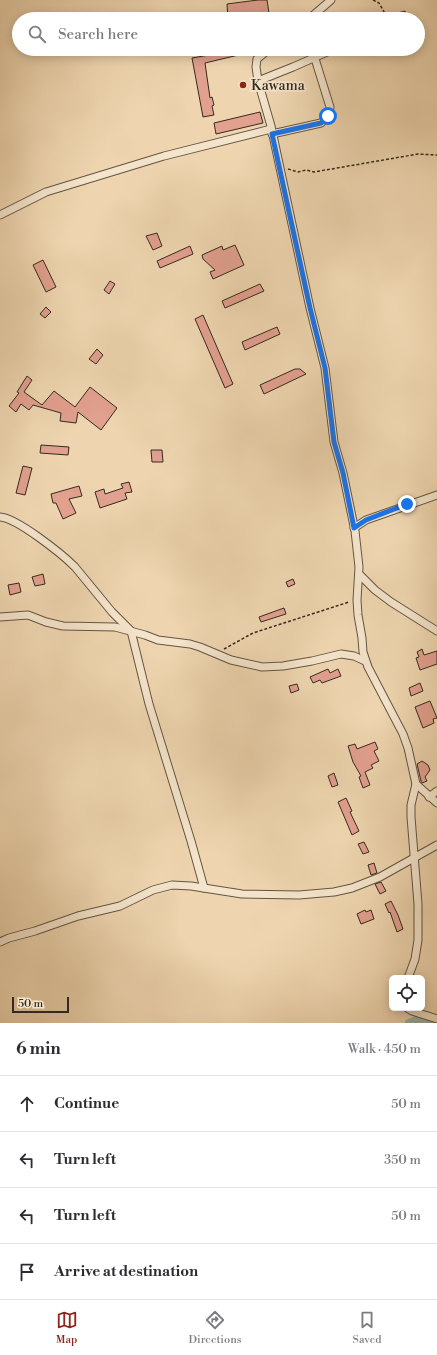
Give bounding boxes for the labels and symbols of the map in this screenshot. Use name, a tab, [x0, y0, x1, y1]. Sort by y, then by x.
place label: Kawama	[251, 77, 306, 95]
marker: Kawama	[238, 80, 248, 90]
route start	[319, 107, 337, 125]
route end	[398, 495, 416, 513]
scale bar	[12, 995, 69, 1014]

